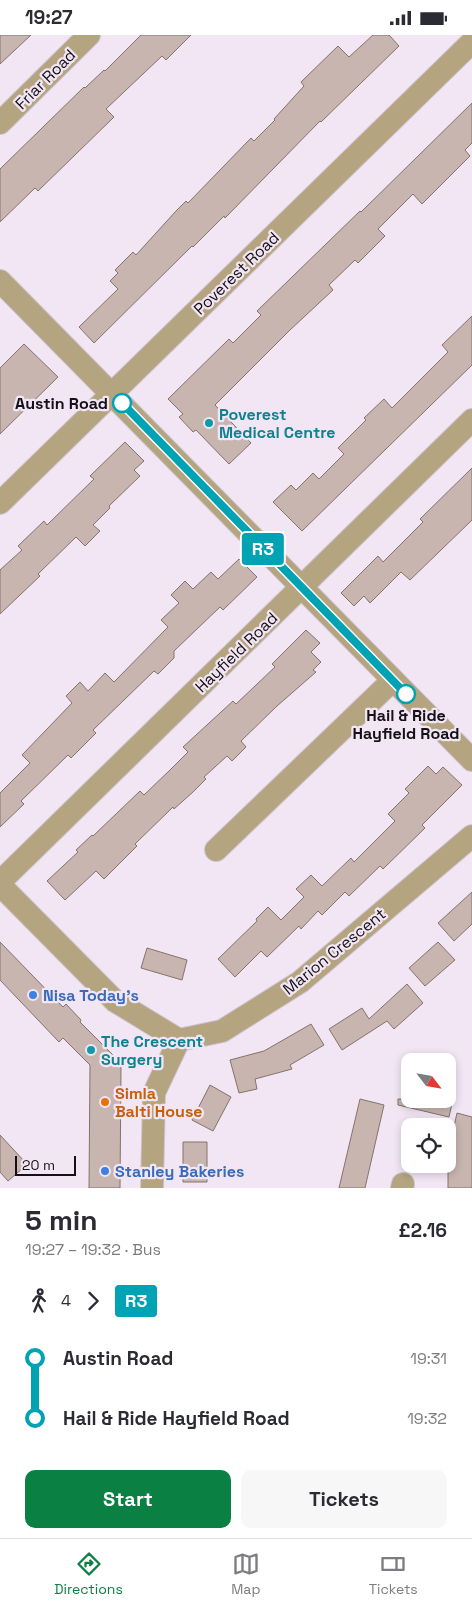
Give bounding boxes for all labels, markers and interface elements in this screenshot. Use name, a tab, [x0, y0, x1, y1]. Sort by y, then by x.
text: 19:27	[25, 5, 73, 30]
street label: Friar Road	[11, 45, 80, 114]
street label: Poverest Road	[189, 227, 284, 319]
place label: Austin Road	[15, 393, 108, 414]
marker: Austin Road	[112, 393, 132, 413]
place label: Poverest Medical Centre	[219, 404, 336, 443]
marker: Poverest Medical Centre	[203, 417, 215, 429]
line badge: R3	[240, 533, 286, 565]
text: R3	[252, 537, 274, 560]
street label: Hayfield Road	[191, 608, 282, 697]
marker: Hail & Ride Hayfield Road	[396, 684, 416, 704]
place label: Hail & Ride Hayfield Road	[352, 705, 460, 744]
street label: Marion Crescent	[278, 903, 390, 999]
place label: Nisa Today’s	[43, 985, 139, 1006]
marker: Nisa Today’s	[27, 989, 39, 1001]
place label: The Crescent Surgery	[101, 1031, 203, 1070]
marker: The Crescent Surgery	[85, 1044, 97, 1056]
north arrow	[401, 1053, 456, 1107]
map controls	[401, 1053, 456, 1173]
place label: Simla Balti House	[115, 1083, 203, 1122]
marker: Simla Balti House	[99, 1096, 111, 1108]
button: locate	[401, 1118, 456, 1173]
scale bar	[15, 1153, 76, 1176]
text: 20 m	[22, 1156, 55, 1174]
place label: Stanley Bakeries	[115, 1161, 244, 1182]
marker: Stanley Bakeries	[99, 1165, 111, 1177]
text: 5 min	[25, 1202, 98, 1238]
text: £2.16	[399, 1218, 447, 1243]
text: 19:27 – 19:32 · Bus	[25, 1239, 161, 1260]
icon: walk	[25, 1287, 53, 1315]
icon: forward	[79, 1287, 107, 1315]
text: R3	[125, 1289, 147, 1312]
text: 4	[61, 1290, 71, 1311]
text: Austin Road	[63, 1346, 173, 1371]
text: 19:31	[410, 1348, 447, 1369]
text: Hail & Ride Hayfield Road	[63, 1406, 290, 1431]
text: 19:32	[407, 1408, 447, 1429]
button: Start	[25, 1470, 231, 1528]
button: Tickets	[241, 1470, 447, 1528]
tab: Directions	[54, 1550, 123, 1598]
tab: Map	[231, 1550, 260, 1598]
tab: Tickets	[369, 1550, 418, 1598]

